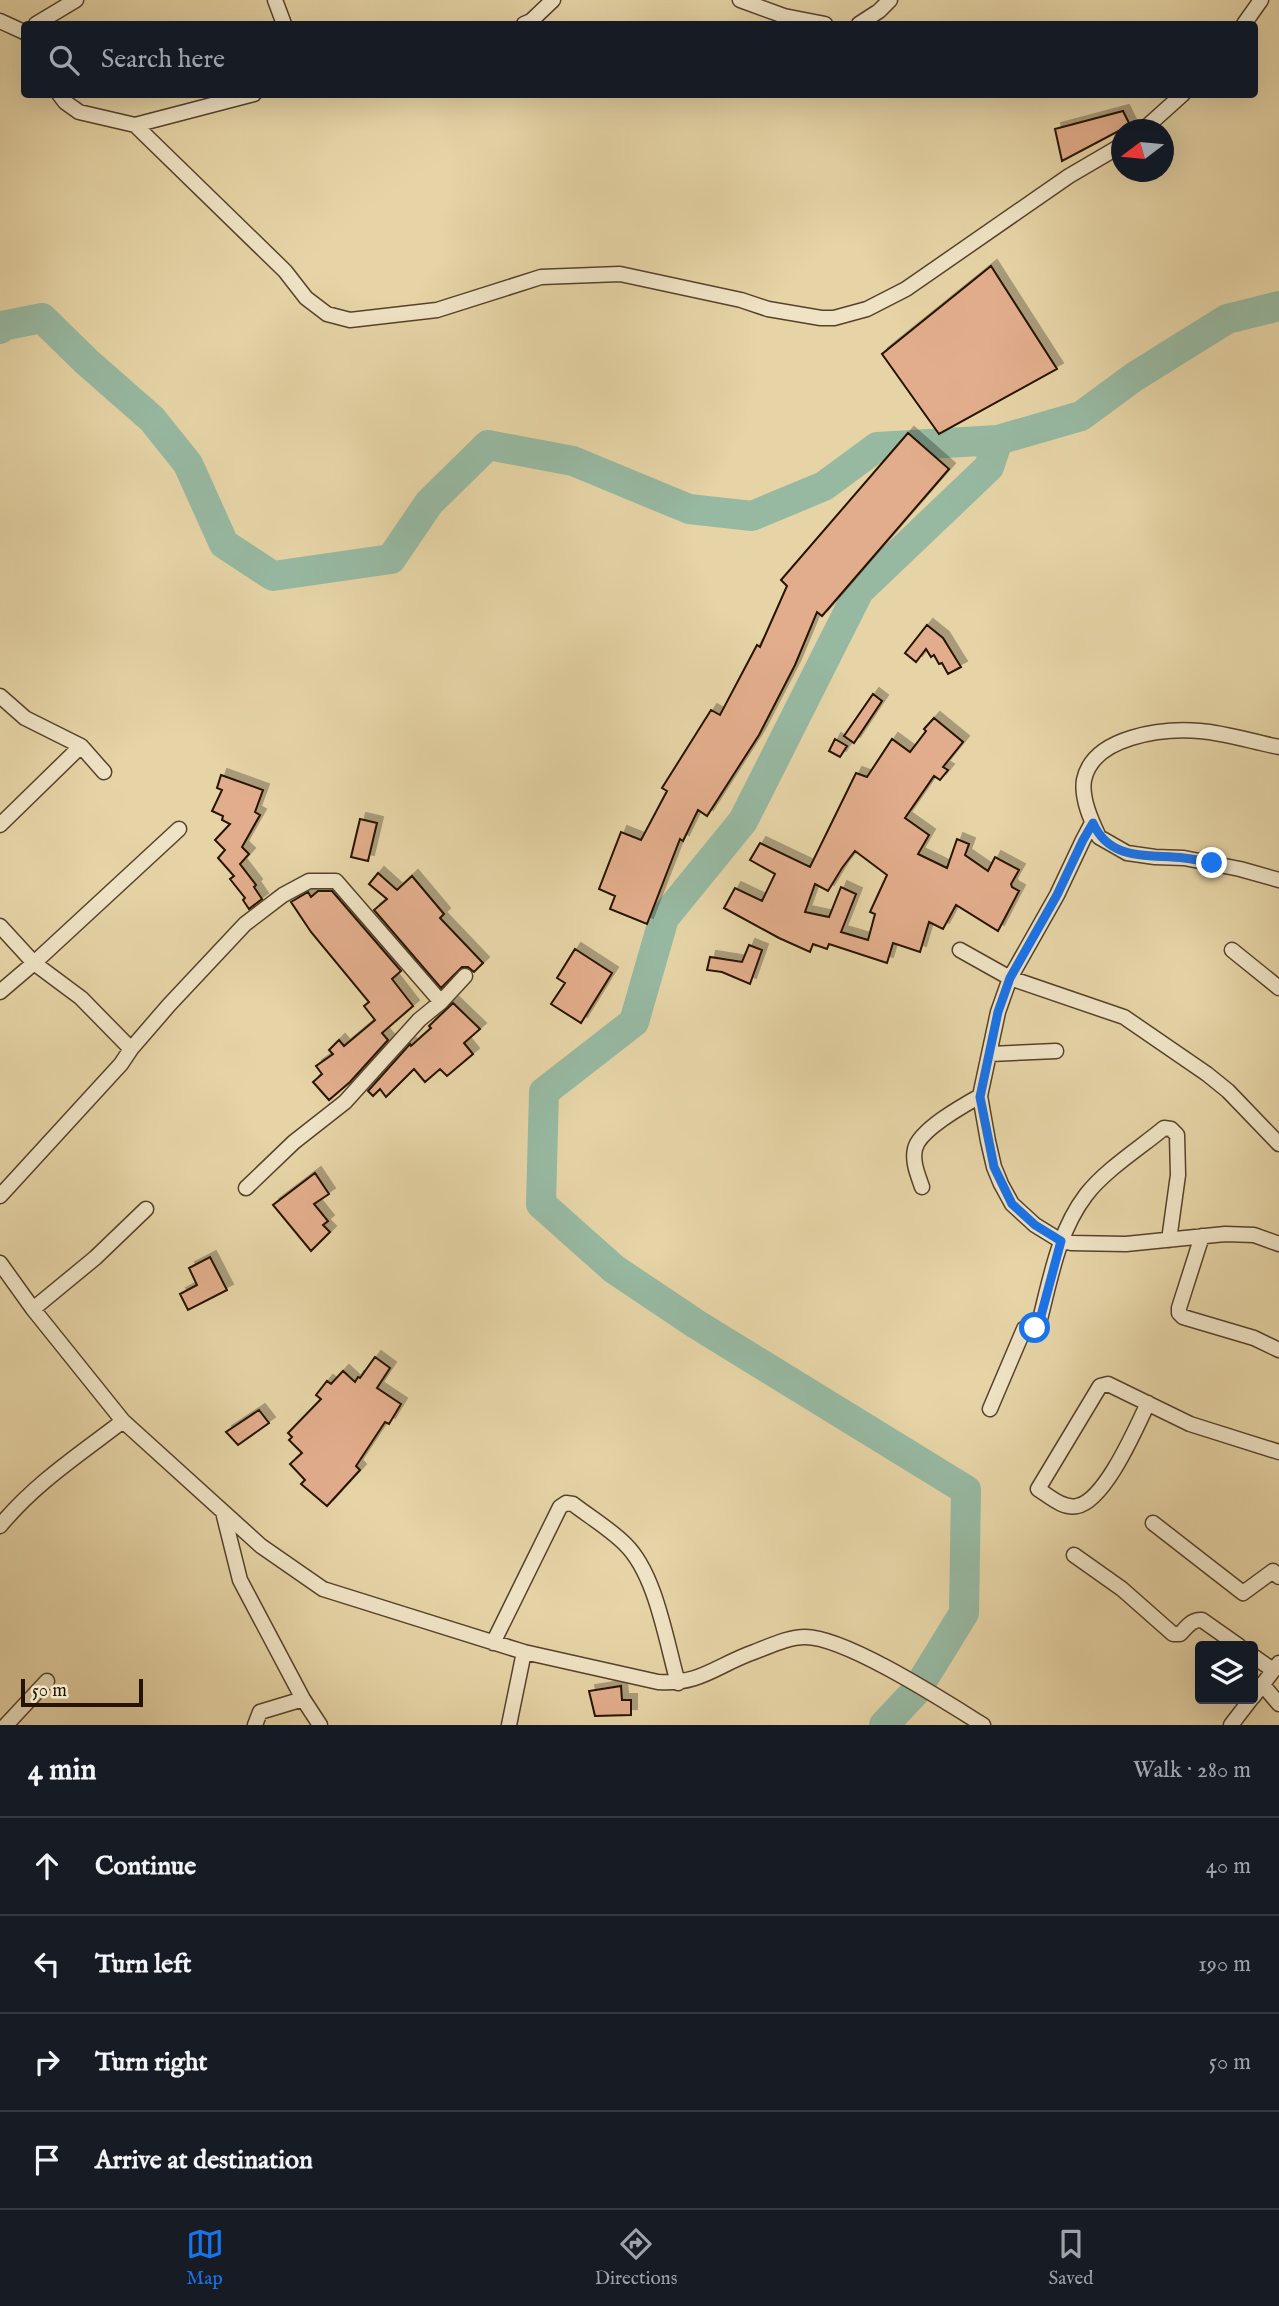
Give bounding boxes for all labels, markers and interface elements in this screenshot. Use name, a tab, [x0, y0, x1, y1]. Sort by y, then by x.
search box	[21, 21, 1258, 98]
icon: search	[45, 41, 83, 79]
text: Search here	[101, 43, 225, 76]
north arrow	[1111, 119, 1174, 182]
route end	[1196, 847, 1227, 878]
route start	[1019, 1312, 1050, 1343]
map controls	[1195, 1641, 1258, 1704]
button: layers	[1195, 1641, 1258, 1704]
scale bar	[21, 1676, 144, 1708]
text: 50 m	[32, 1679, 67, 1703]
text: 4 min	[28, 1752, 96, 1790]
text: Walk · 280 m	[1133, 1756, 1251, 1785]
icon: ahead	[28, 1847, 66, 1885]
text: Continue	[95, 1850, 196, 1883]
text: 40 m	[1206, 1852, 1251, 1881]
icon: left	[28, 1945, 66, 1983]
text: Turn left	[95, 1948, 192, 1981]
text: 190 m	[1198, 1950, 1251, 1979]
icon: right	[28, 2043, 66, 2081]
text: Turn right	[95, 2046, 208, 2079]
text: 50 m	[1209, 2048, 1251, 2077]
icon: arrive	[28, 2141, 66, 2179]
text: Arrive at destination	[95, 2144, 313, 2177]
tab: Map	[186, 2225, 224, 2291]
tab: Directions	[595, 2225, 677, 2291]
tab: Saved	[1048, 2225, 1093, 2291]

